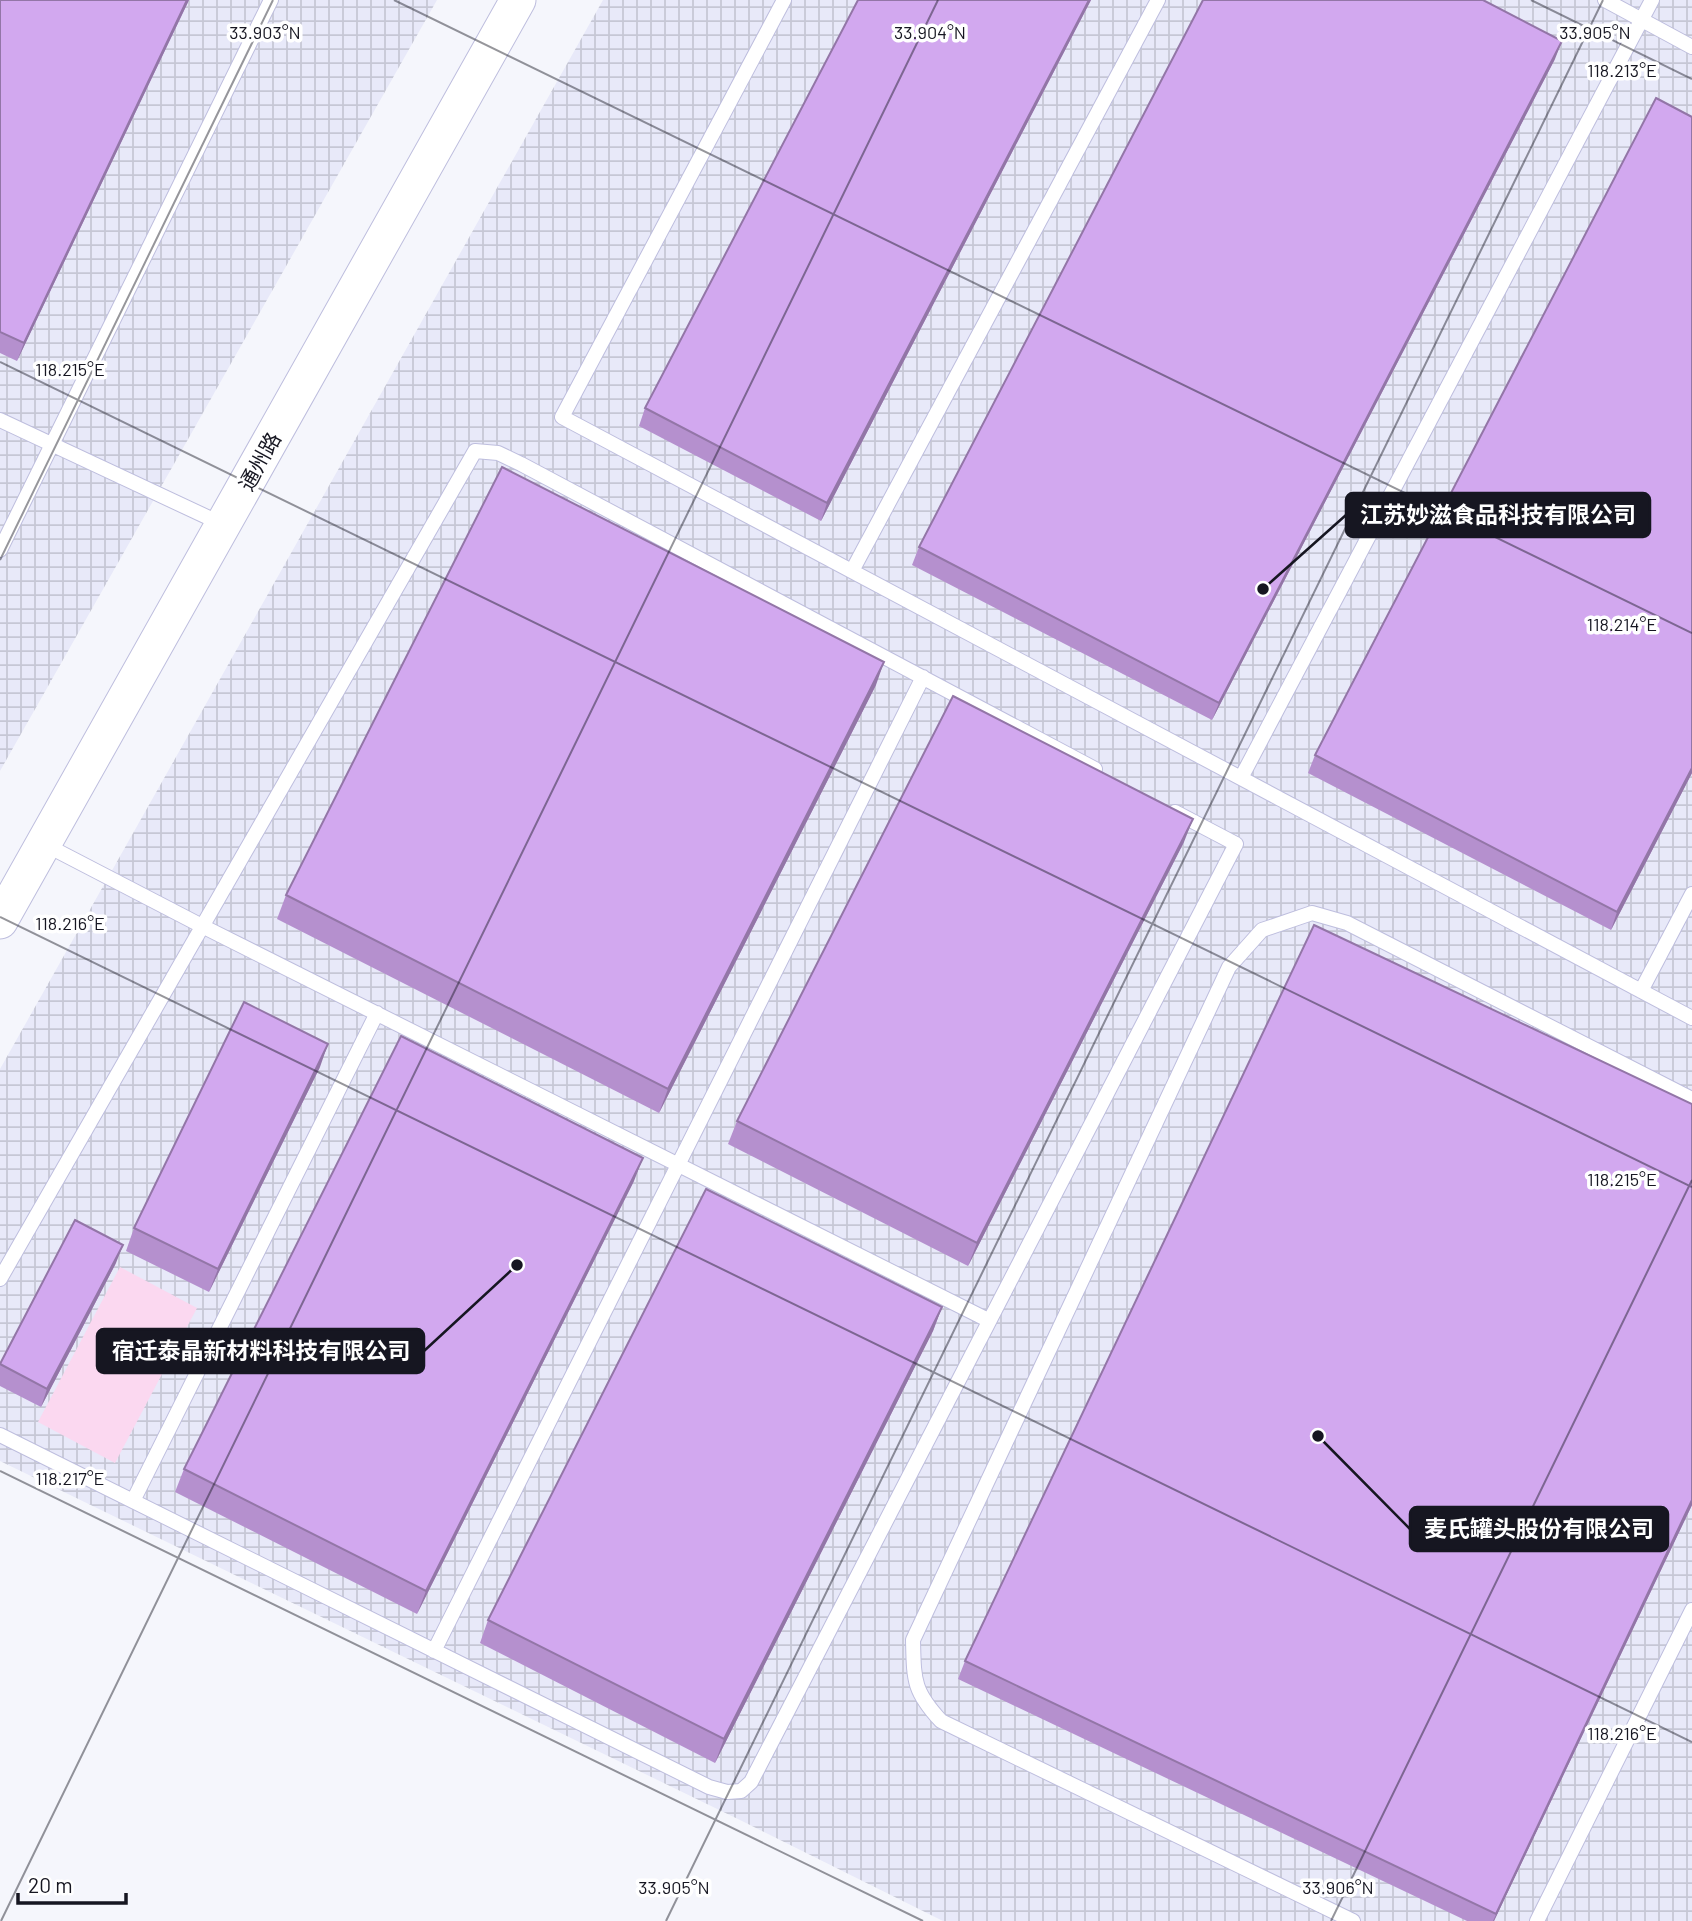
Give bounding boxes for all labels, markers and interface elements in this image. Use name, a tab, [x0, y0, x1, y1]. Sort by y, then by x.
text: 33.903°N	[229, 21, 301, 43]
text: 33.904°N	[894, 21, 966, 43]
text: 33.905°N	[1559, 21, 1631, 43]
text: 118.213°E	[1587, 59, 1657, 81]
text: 118.215°E	[35, 358, 105, 380]
street label: 通州路	[233, 427, 285, 495]
callout: 江苏妙滋食品科技有限公司	[1346, 493, 1650, 537]
text: 江苏妙滋食品科技有限公司	[1360, 500, 1636, 528]
text: 118.214°E	[1587, 613, 1657, 635]
text: 118.216°E	[35, 912, 105, 934]
text: 118.215°E	[1587, 1168, 1657, 1190]
callout: 宿迁泰晶新材料科技有限公司	[97, 1329, 424, 1373]
text: 宿迁泰晶新材料科技有限公司	[112, 1336, 411, 1364]
text: 118.217°E	[36, 1467, 105, 1489]
callout: 麦氏罐头股份有限公司	[1410, 1507, 1668, 1551]
text: 麦氏罐头股份有限公司	[1424, 1514, 1654, 1542]
text: 118.216°E	[1587, 1722, 1657, 1744]
scale bar	[18, 1862, 126, 1906]
text: 20 m	[28, 1872, 73, 1897]
text: 33.905°N	[638, 1876, 710, 1898]
text: 33.906°N	[1302, 1876, 1374, 1898]

